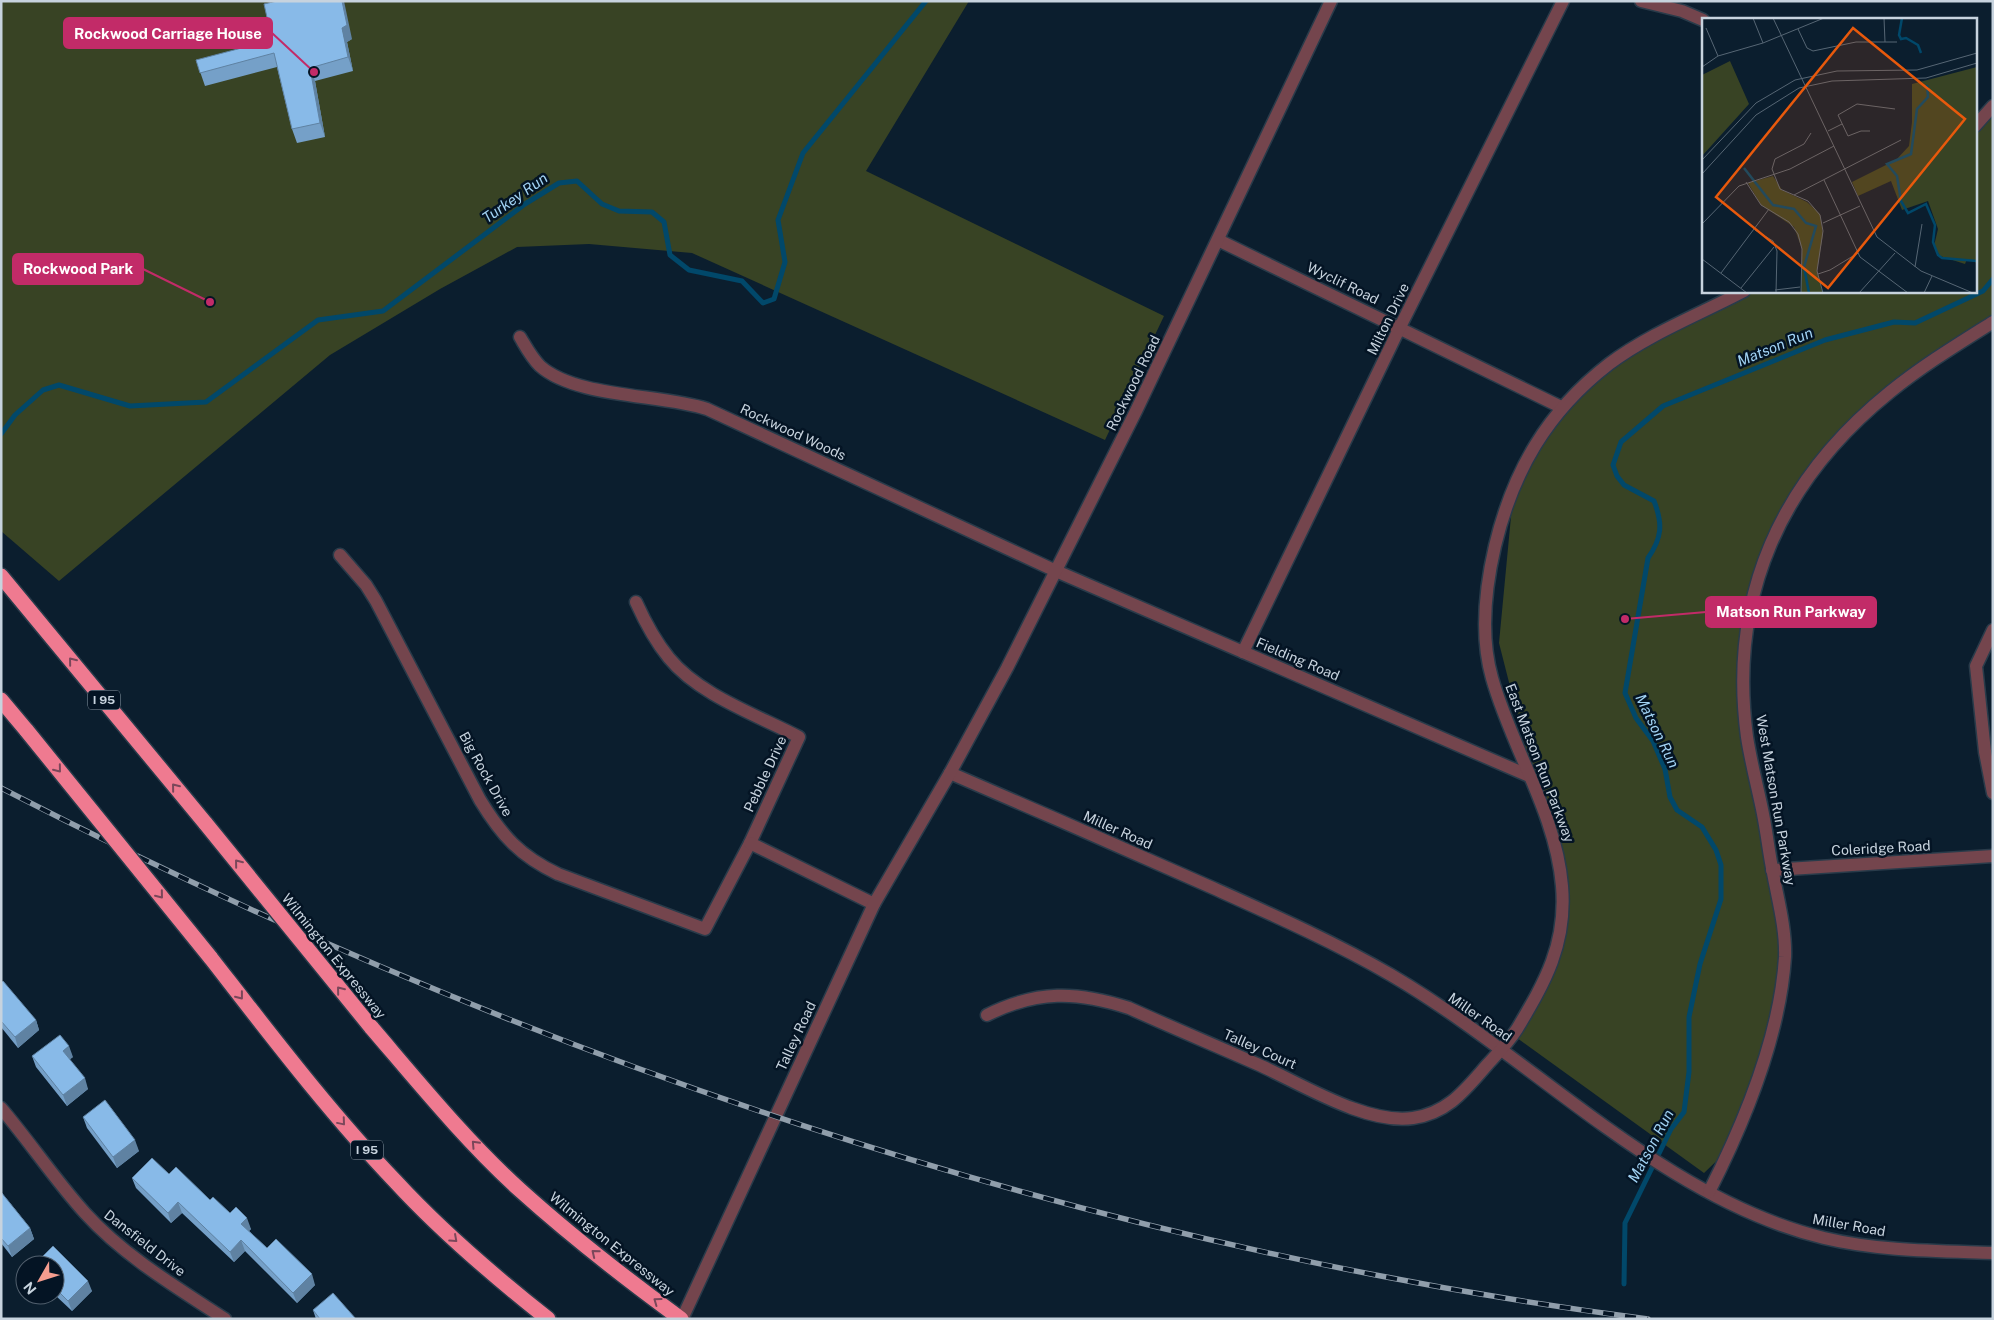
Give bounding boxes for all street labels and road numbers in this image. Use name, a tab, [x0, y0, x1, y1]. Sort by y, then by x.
street label: Wyclif Road	[1304, 259, 1382, 307]
street label: Milton Drive	[1364, 280, 1412, 357]
street label: Rockwood Road	[1103, 333, 1163, 433]
street label: Rockwood Woods	[738, 401, 848, 463]
street label: Fielding Road	[1254, 634, 1342, 684]
street label: East Matson Run Parkway	[1502, 681, 1578, 845]
road number: I 95	[88, 690, 120, 710]
street label: West Matson Run Parkway	[1753, 713, 1799, 887]
street label: Big Rock Drive	[456, 729, 516, 819]
street label: Pebble Drive	[740, 733, 790, 815]
street label: Miller Road	[1081, 808, 1155, 852]
street label: Coleridge Road	[1831, 837, 1931, 859]
street label: Wilmington Expressway	[279, 890, 390, 1022]
street label: Miller Road	[1445, 989, 1515, 1045]
street label: Talley Road	[773, 999, 819, 1073]
street label: Talley Court	[1221, 1026, 1299, 1072]
road number: I 95	[351, 1140, 383, 1160]
street label: Wilmington Expressway	[546, 1189, 678, 1300]
street label: Dansfield Drive	[101, 1206, 189, 1280]
street label: Miller Road	[1811, 1211, 1887, 1239]

